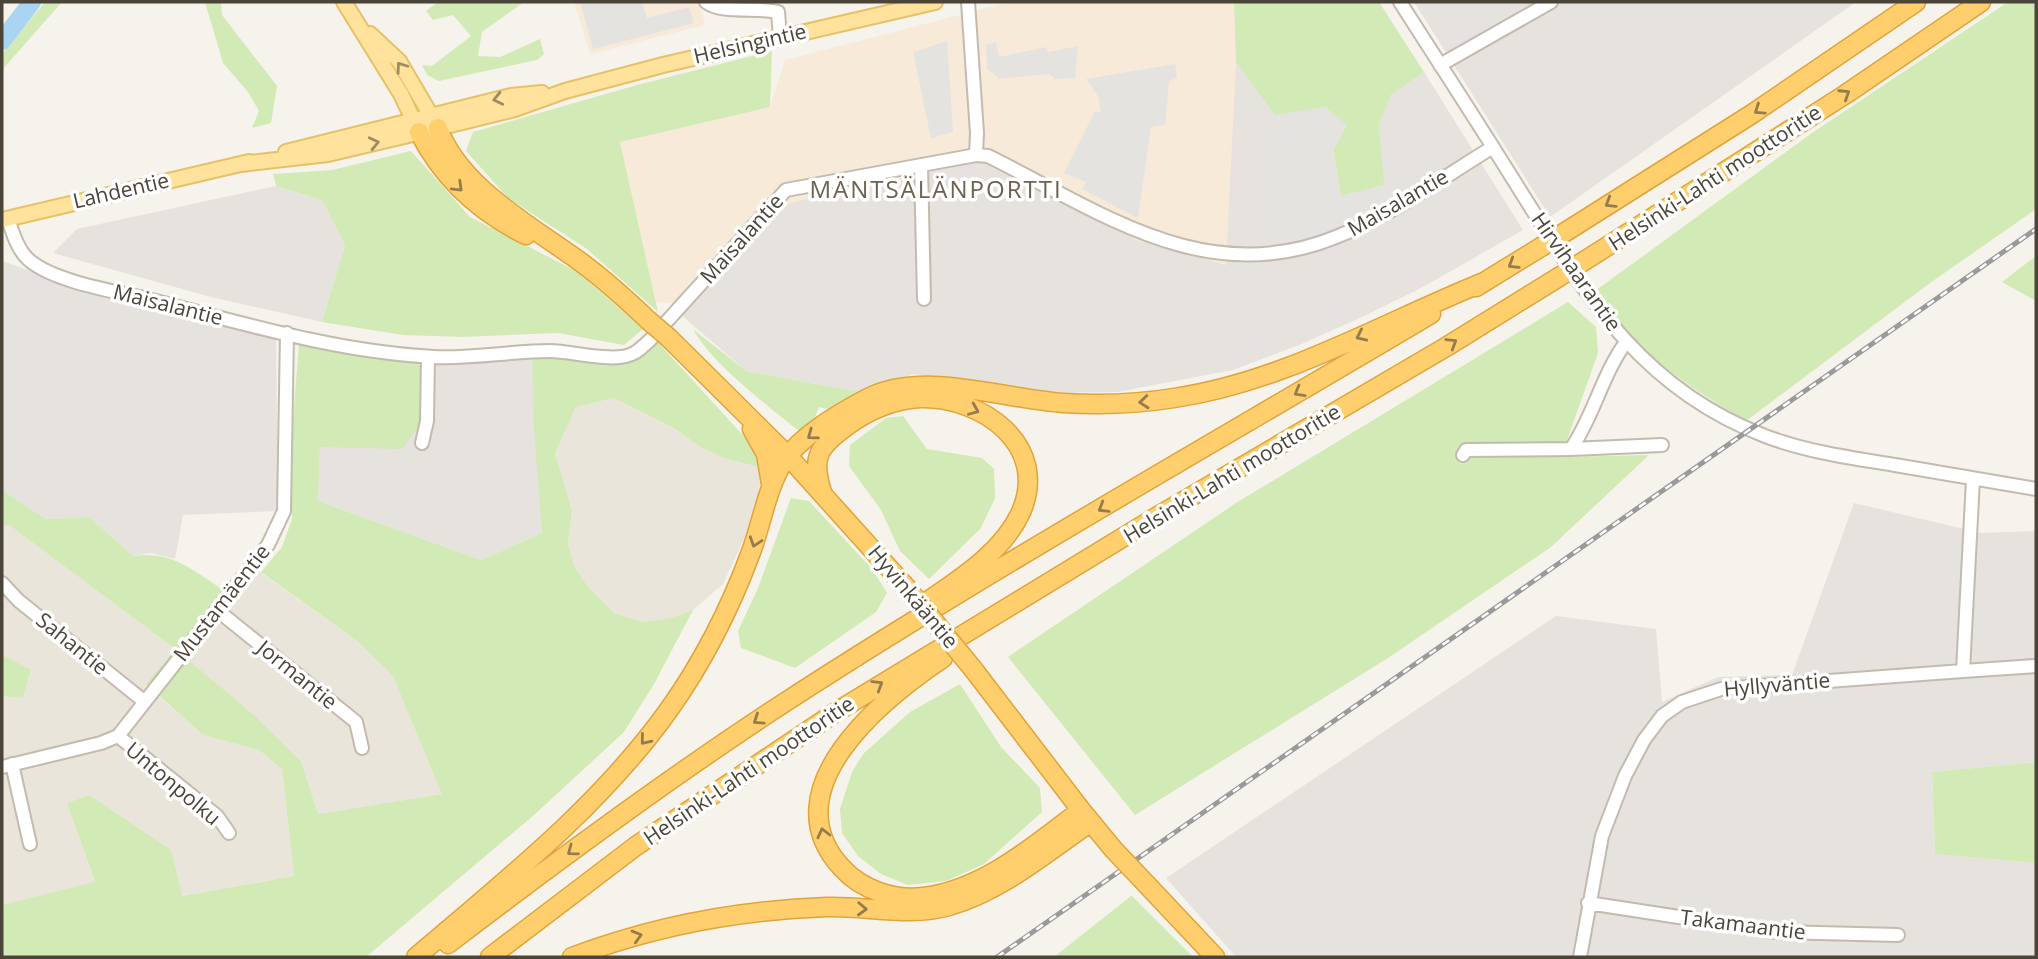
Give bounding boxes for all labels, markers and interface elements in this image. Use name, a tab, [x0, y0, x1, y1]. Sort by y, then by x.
street label: Helsingintie	[691, 16, 809, 70]
one-way arrow	[397, 62, 409, 74]
one-way arrow	[1837, 90, 1850, 102]
one-way arrow	[492, 91, 504, 106]
street label: Helsinki-Lahti moottoritie	[1603, 98, 1826, 257]
one-way arrow	[1754, 101, 1767, 114]
one-way arrow	[367, 137, 379, 151]
street label: Maisalantie	[1342, 162, 1453, 242]
street label: Lahdentie	[70, 165, 171, 215]
district label: MÄNTSÄLÄNPORTTI	[809, 172, 1063, 205]
one-way arrow	[450, 179, 463, 192]
street label: Maisalantie	[693, 187, 789, 289]
one-way arrow	[1605, 195, 1618, 208]
street label: Hirvihaarantie	[1525, 206, 1628, 336]
one-way arrow	[1507, 256, 1520, 269]
street label: Maisalantie	[111, 277, 226, 331]
one-way arrow	[1356, 328, 1368, 342]
one-way arrow	[1444, 339, 1457, 352]
one-way arrow	[1293, 384, 1306, 397]
one-way arrow	[1139, 394, 1150, 409]
street label: Helsinki-Lahti moottoritie	[1118, 397, 1345, 549]
one-way arrow	[967, 402, 979, 416]
one-way arrow	[807, 427, 820, 439]
one-way arrow	[1098, 500, 1111, 513]
one-way arrow	[749, 535, 763, 547]
street label: Mustamäentie	[167, 538, 276, 667]
street label: Hyvinkääntie	[862, 539, 965, 654]
street label: Sahantie	[31, 606, 115, 681]
street label: Jormantie	[250, 632, 344, 715]
street label: Hyllyväntie	[1723, 665, 1831, 703]
one-way arrow	[871, 681, 884, 694]
street label: Helsinki-Lahti moottoritie	[638, 689, 859, 851]
one-way arrow	[753, 712, 766, 724]
one-way arrow	[641, 732, 654, 744]
street label: Untonpolku	[120, 735, 227, 831]
one-way arrow	[817, 827, 831, 839]
one-way arrow	[567, 842, 579, 855]
one-way arrow	[857, 901, 868, 916]
street label: Takamaantie	[1679, 902, 1807, 946]
one-way arrow	[631, 929, 643, 944]

